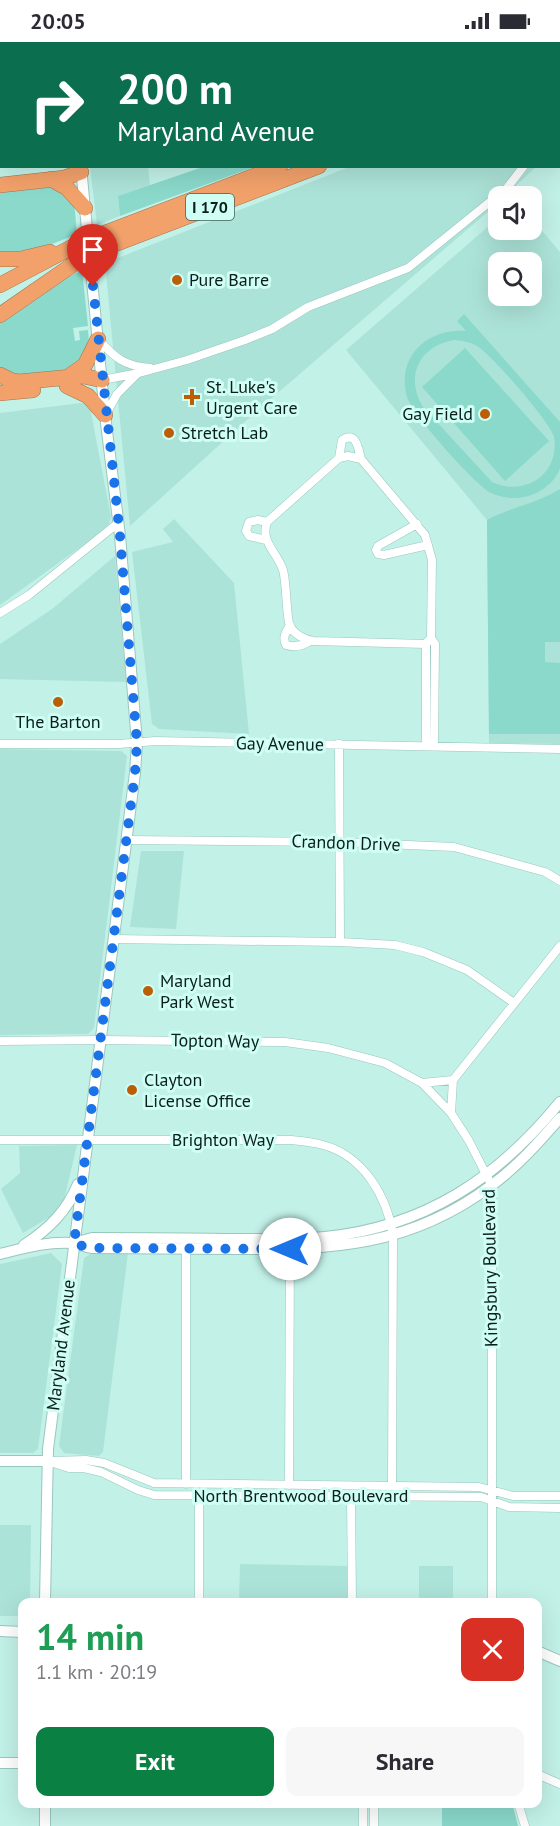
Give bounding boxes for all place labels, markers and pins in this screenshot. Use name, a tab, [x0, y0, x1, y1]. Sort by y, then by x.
pin	[67, 224, 118, 286]
place label: Pure Barre	[189, 268, 269, 291]
marker: Pure Barre	[170, 273, 184, 287]
place label: St. Luke's Urgent Care	[206, 375, 298, 419]
marker: St. Luke's Urgent Care	[183, 388, 201, 406]
place label: Gay Field	[402, 402, 473, 425]
marker: Gay Field	[478, 407, 492, 421]
place label: Stretch Lab	[181, 421, 268, 444]
marker: Stretch Lab	[162, 426, 176, 440]
marker: The Barton	[51, 695, 65, 709]
place label: The Barton	[15, 710, 101, 733]
place label: Maryland Park West	[160, 969, 234, 1013]
marker: Maryland Park West	[141, 984, 155, 998]
place label: Clayton License Office	[144, 1068, 251, 1112]
marker: Clayton License Office	[125, 1083, 139, 1097]

